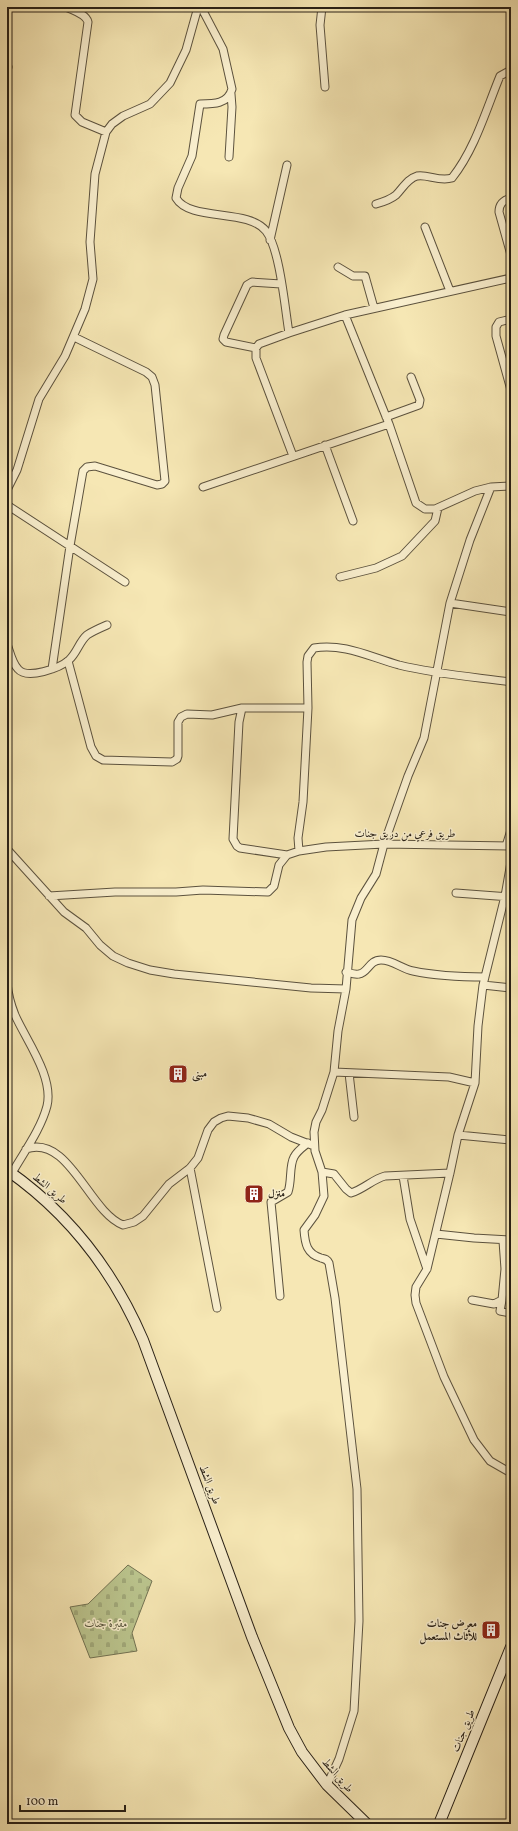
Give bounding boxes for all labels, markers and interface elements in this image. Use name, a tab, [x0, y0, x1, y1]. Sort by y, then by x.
street label: طريق فرعي من دريق جنات	[355, 827, 455, 842]
building icon: مبنى	[167, 1063, 189, 1085]
place label: مبنى	[192, 1067, 207, 1082]
street label: طريق الشط	[28, 1170, 70, 1208]
building icon: منزل	[243, 1183, 265, 1205]
place label: منزل	[268, 1187, 285, 1202]
street label: طريق الشط	[195, 1463, 223, 1507]
park label: مقبرة جنات	[84, 1617, 128, 1632]
place label: معرض جنات للأثاث المستعمل	[420, 1617, 477, 1645]
building icon: معرض جنات للأثاث المستعمل	[480, 1619, 502, 1641]
street label: طريق جنات	[449, 1707, 479, 1755]
street label: طريق الشط	[318, 1756, 356, 1796]
scale bar	[20, 1787, 125, 1813]
text: 100 m	[26, 1794, 59, 1810]

